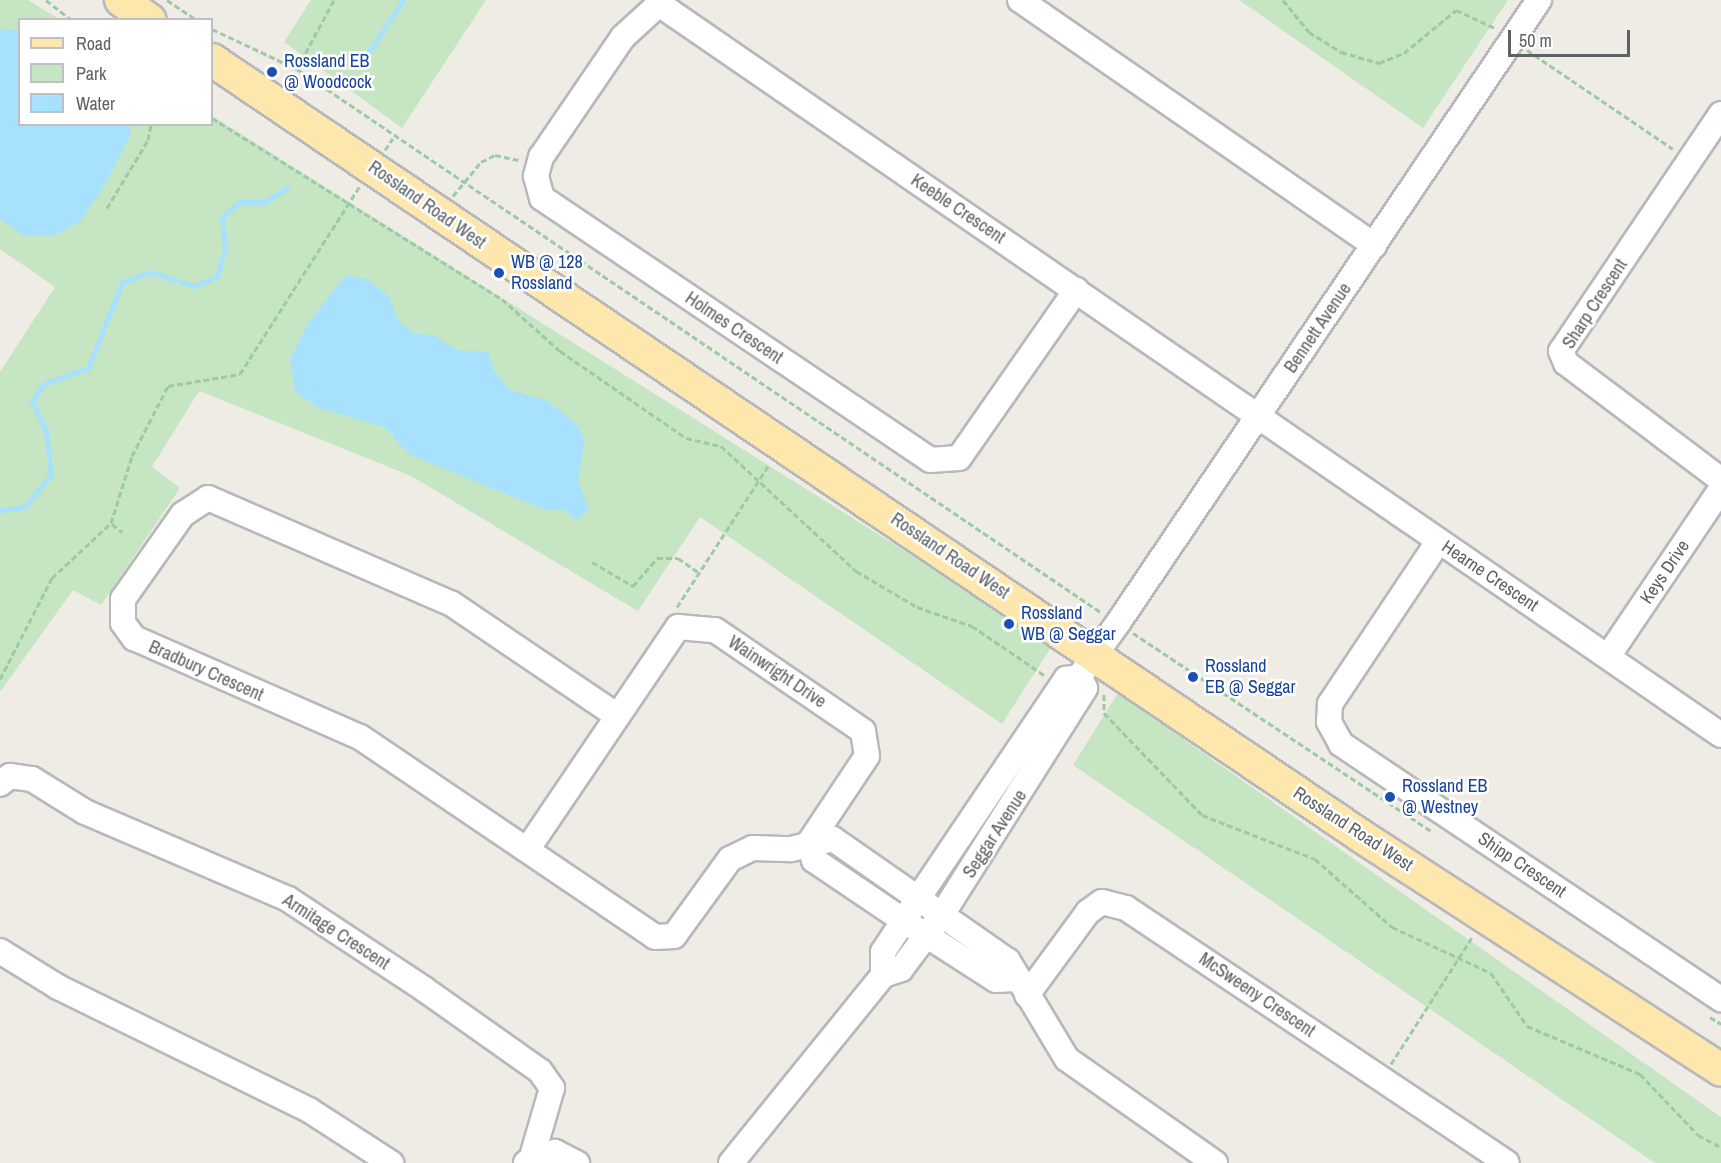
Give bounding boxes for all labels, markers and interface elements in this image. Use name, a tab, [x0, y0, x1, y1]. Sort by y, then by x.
legend	[18, 18, 213, 126]
scale bar	[1511, 18, 1632, 56]
text: 50 m	[1519, 28, 1552, 53]
text: Road	[76, 31, 111, 56]
place label: Rossland EB @ Woodcock	[284, 51, 372, 94]
text: Park	[76, 61, 106, 86]
marker: Rossland EB @ Woodcock	[265, 65, 279, 79]
text: Water	[76, 91, 115, 116]
street label: Rossland Road West	[364, 156, 490, 254]
street label: Keeble Crescent	[907, 170, 1009, 248]
place label: WB @ 128 Rossland	[511, 252, 583, 294]
street label: Sharp Crescent	[1558, 255, 1632, 353]
marker: WB @ 128 Rossland	[492, 266, 506, 280]
street label: Bennett Avenue	[1280, 279, 1356, 377]
street label: Holmes Crescent	[681, 287, 787, 369]
street label: Rossland Road West	[887, 508, 1013, 604]
street label: Hearne Crescent	[1438, 536, 1542, 616]
street label: Keys Drive	[1636, 536, 1694, 608]
place label: Rossland WB @ Seggar	[1021, 603, 1116, 646]
marker: Rossland WB @ Seggar	[1002, 617, 1016, 631]
street label: Wainwright Drive	[724, 631, 830, 713]
street label: Bradbury Crescent	[145, 636, 267, 706]
place label: Rossland EB @ Seggar	[1205, 656, 1295, 698]
marker: Rossland EB @ Seggar	[1186, 670, 1200, 684]
place label: Rossland EB @ Westney	[1402, 776, 1487, 818]
street label: Rossland Road West	[1289, 782, 1417, 876]
street label: Seggar Avenue	[958, 786, 1032, 882]
marker: Rossland EB @ Westney	[1383, 790, 1397, 804]
street label: Shipp Crescent	[1474, 828, 1570, 902]
street label: Armitage Crescent	[279, 889, 393, 975]
street label: McSweeny Crescent	[1195, 948, 1319, 1042]

